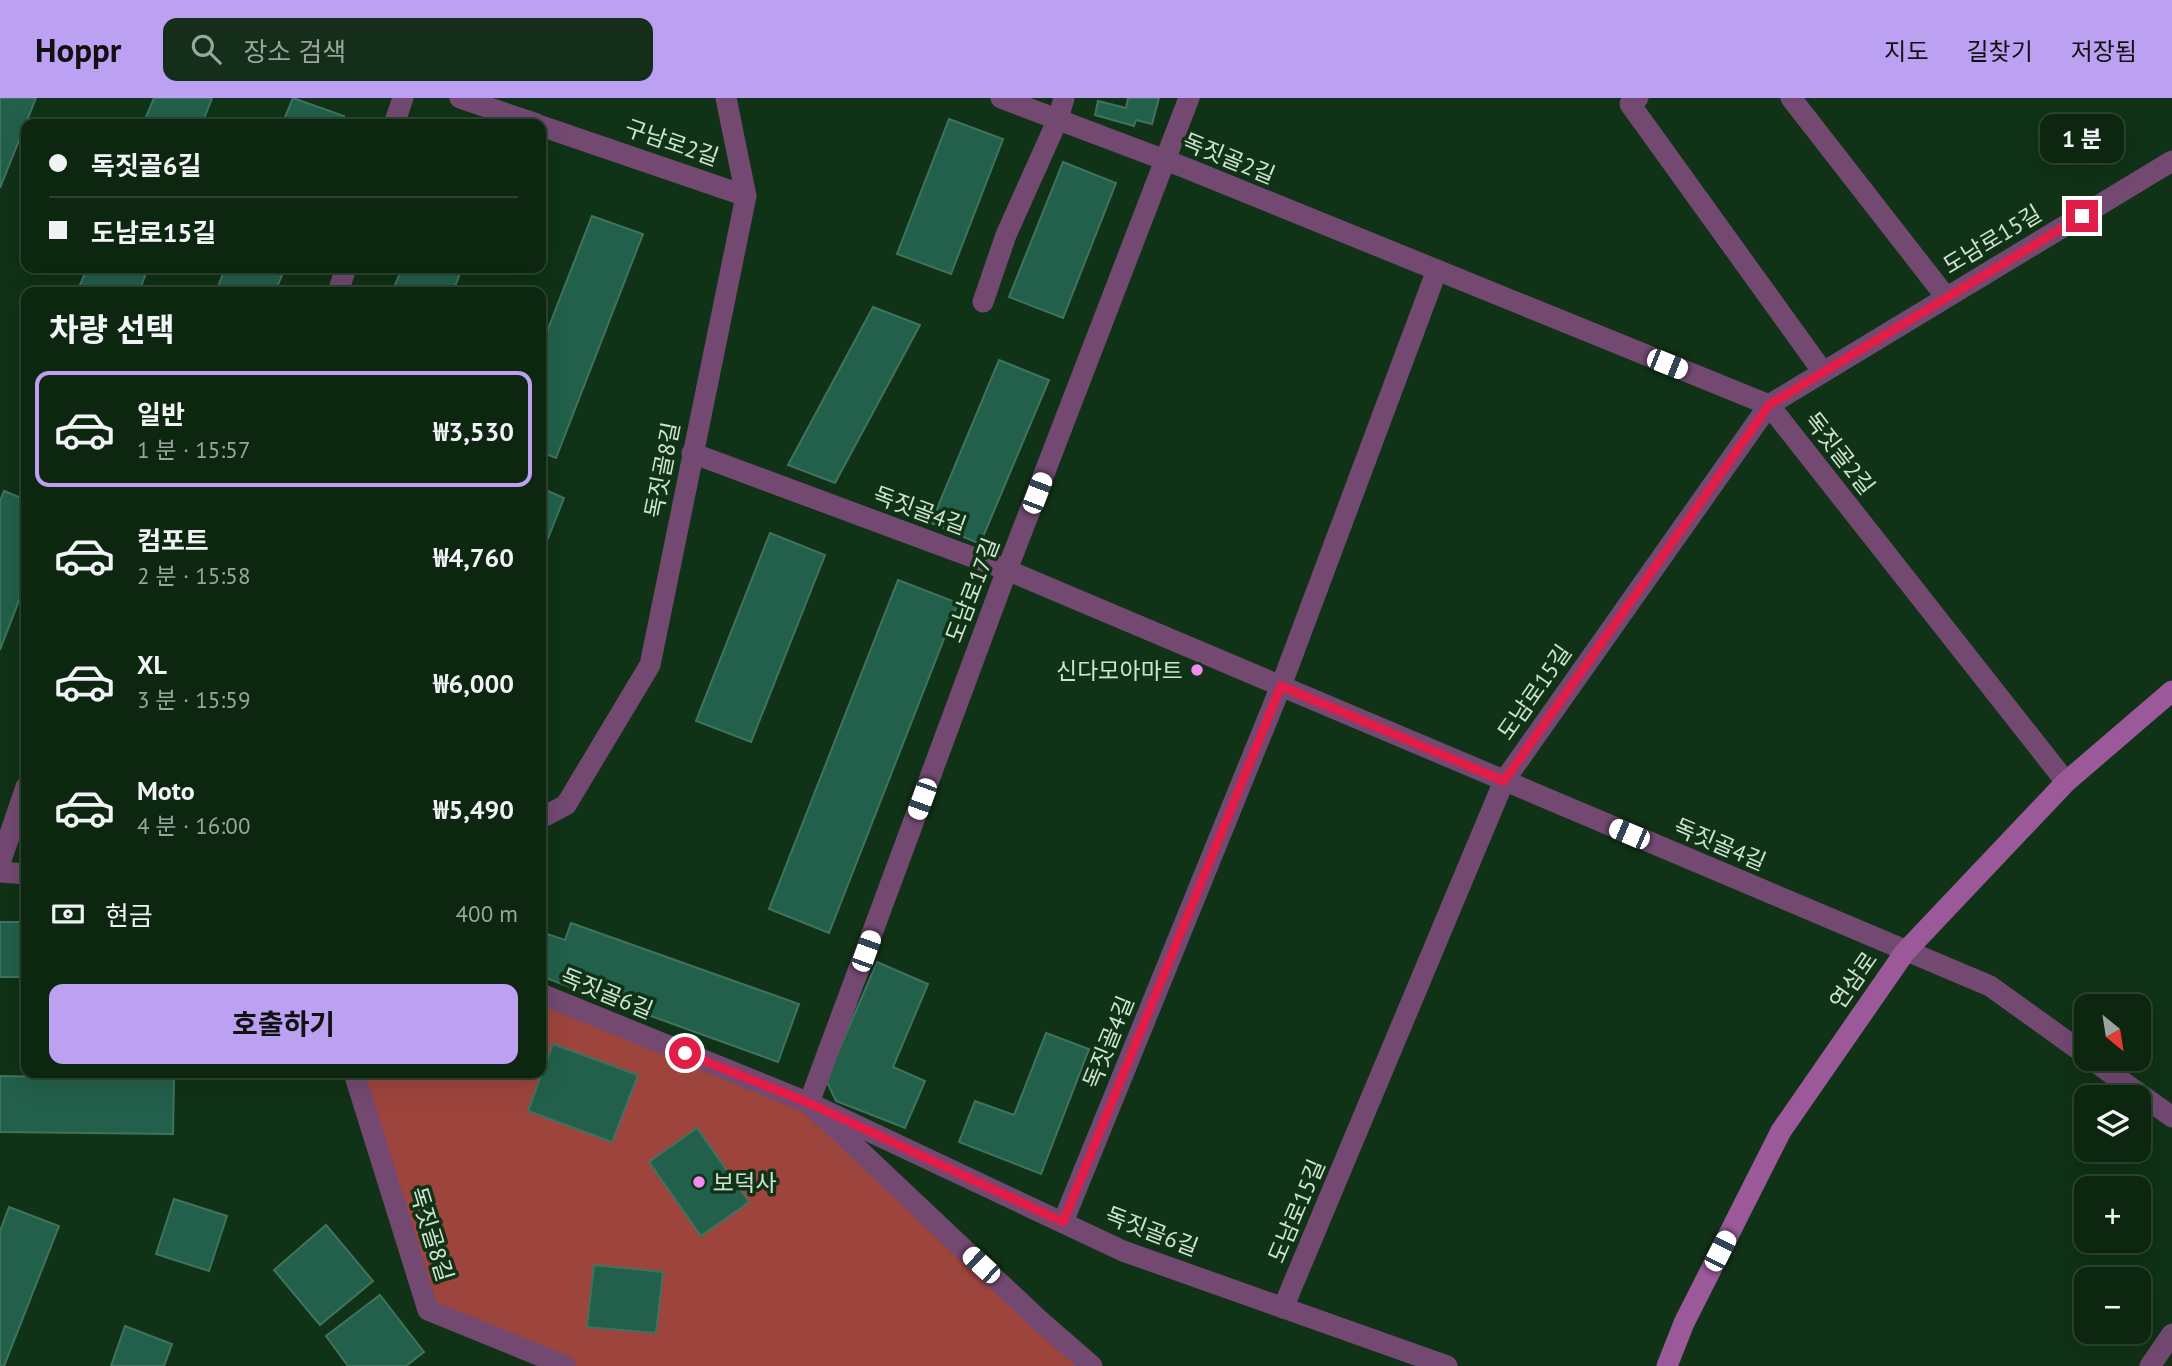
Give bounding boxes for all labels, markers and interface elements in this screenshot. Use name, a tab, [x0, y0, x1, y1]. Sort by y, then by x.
search box	[163, 18, 653, 81]
text: Hoppr	[35, 28, 121, 71]
icon: search	[187, 30, 225, 68]
text: 장소 검색	[243, 35, 346, 68]
text: 지도	[1884, 36, 1929, 67]
text: 길찾기	[1967, 36, 2033, 67]
text: 저장됨	[2071, 36, 2137, 67]
street label: 구남로2길	[621, 112, 723, 172]
callout: 1 분	[2040, 115, 2124, 164]
text: 1 분	[2062, 124, 2102, 153]
street label: 독짓골2길	[1179, 126, 1279, 190]
text: 독짓골6길	[91, 149, 201, 182]
street label: 도남로15길	[1938, 198, 2046, 280]
route end	[2066, 200, 2098, 232]
text: 도남로15길	[91, 216, 216, 249]
text: 차량 선택	[49, 308, 175, 350]
car	[1644, 346, 1691, 382]
icon: car	[53, 398, 116, 461]
text: 일반	[137, 398, 185, 431]
street label: 독짓골2길	[1799, 406, 1881, 500]
text: ₩3,530	[433, 415, 514, 448]
street label: 독짓골8길	[638, 420, 686, 520]
text: 1 분 · 15:57	[137, 435, 250, 464]
car	[1020, 470, 1055, 516]
street label: 독짓골4길	[869, 480, 971, 540]
icon: car	[53, 524, 116, 587]
text: 컴포트	[137, 524, 209, 557]
street label: 도남로17길	[939, 534, 1005, 646]
text: ₩4,760	[433, 541, 514, 574]
text: 2 분 · 15:58	[137, 561, 250, 590]
street label: 도남로15길	[1491, 639, 1577, 745]
text: XL	[137, 648, 167, 681]
icon: car	[53, 650, 116, 713]
place label: 신다모아마트	[1056, 656, 1183, 685]
marker: 신다모아마트	[1189, 662, 1205, 678]
text: ₩6,000	[433, 667, 514, 700]
text: 3 분 · 15:59	[137, 685, 250, 714]
text: Moto	[137, 774, 195, 807]
icon: car	[53, 776, 116, 839]
car	[905, 776, 940, 822]
text: ₩5,490	[433, 793, 514, 826]
text: 4 분 · 16:00	[137, 811, 250, 840]
street label: 독짓골4길	[1670, 812, 1770, 876]
car	[1606, 816, 1653, 852]
icon: cash	[49, 895, 87, 933]
text: 현금	[105, 899, 153, 932]
text: 400 m	[456, 899, 518, 928]
car	[849, 928, 884, 974]
street label: 연삼로	[1823, 946, 1883, 1014]
street label: 독짓골6길	[557, 961, 657, 1025]
button: 호출하기	[49, 984, 518, 1064]
street label: 독짓골4길	[1076, 992, 1140, 1092]
north arrow	[2074, 994, 2151, 1071]
map controls	[2074, 994, 2151, 1344]
route start	[669, 1037, 701, 1069]
button: layers	[2074, 1085, 2151, 1162]
street label: 도남로15길	[1261, 1155, 1331, 1267]
place label: 보덕사	[713, 1168, 776, 1197]
marker: 보덕사	[691, 1174, 707, 1190]
button: +	[2074, 1176, 2151, 1253]
street label: 독짓골8길	[404, 1183, 460, 1285]
street label: 독짓골6길	[1101, 1200, 1203, 1262]
car	[1702, 1228, 1739, 1274]
car	[959, 1243, 1004, 1287]
button: −	[2074, 1267, 2151, 1344]

